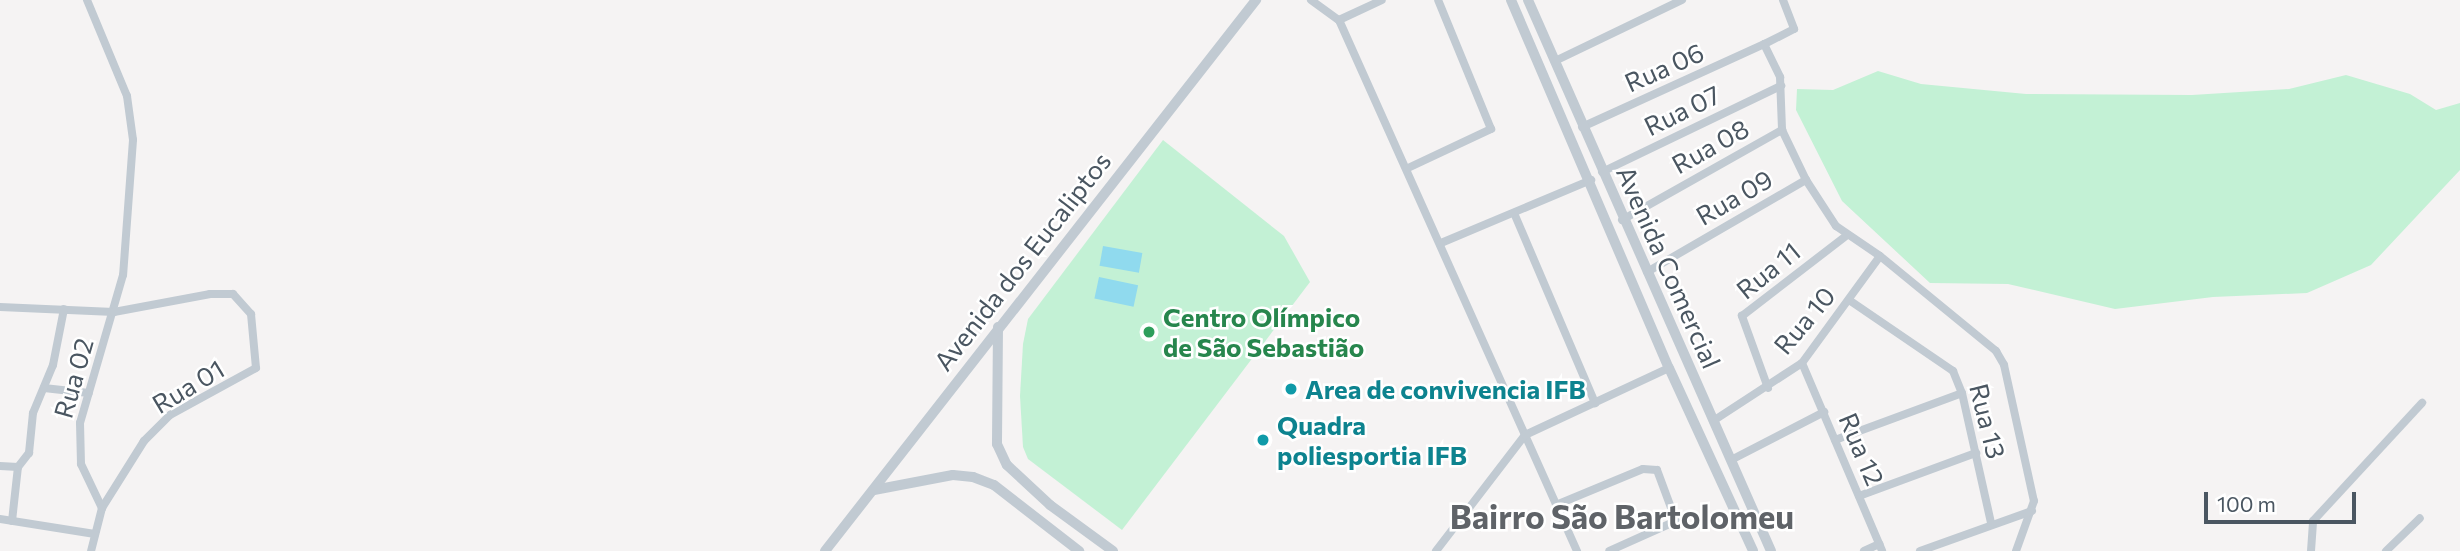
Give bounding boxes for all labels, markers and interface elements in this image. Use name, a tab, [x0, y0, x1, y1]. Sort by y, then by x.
street label: Rua 06	[1620, 36, 1708, 98]
street label: Rua 07	[1639, 78, 1725, 142]
street label: Rua 08	[1666, 112, 1754, 180]
street label: Avenida dos Eucaliptos	[927, 146, 1117, 376]
street label: Avenida Comercial	[1610, 161, 1728, 373]
street label: Rua 09	[1690, 163, 1778, 231]
street label: Rua 11	[1730, 235, 1806, 305]
street label: Rua 10	[1767, 280, 1841, 360]
place label: Centro Olímpico de São Sebastião	[1163, 301, 1364, 362]
marker: Centro Olímpico de São Sebastião	[1141, 324, 1157, 340]
street label: Rua 02	[47, 334, 99, 422]
street label: Rua 01	[146, 352, 230, 420]
place label: Area de convivencia IFB	[1305, 373, 1586, 405]
street label: Rua 13	[1964, 380, 2012, 462]
marker: Area de convivencia IFB	[1283, 381, 1299, 397]
street label: Rua 12	[1833, 408, 1891, 490]
place label: Quadra poliesportia IFB	[1277, 409, 1467, 471]
marker: Quadra poliesportia IFB	[1255, 432, 1271, 448]
scale bar	[2208, 477, 2360, 522]
text: 100 m	[2217, 491, 2276, 516]
district label: Bairro São Bartolomeu	[1450, 496, 1794, 536]

